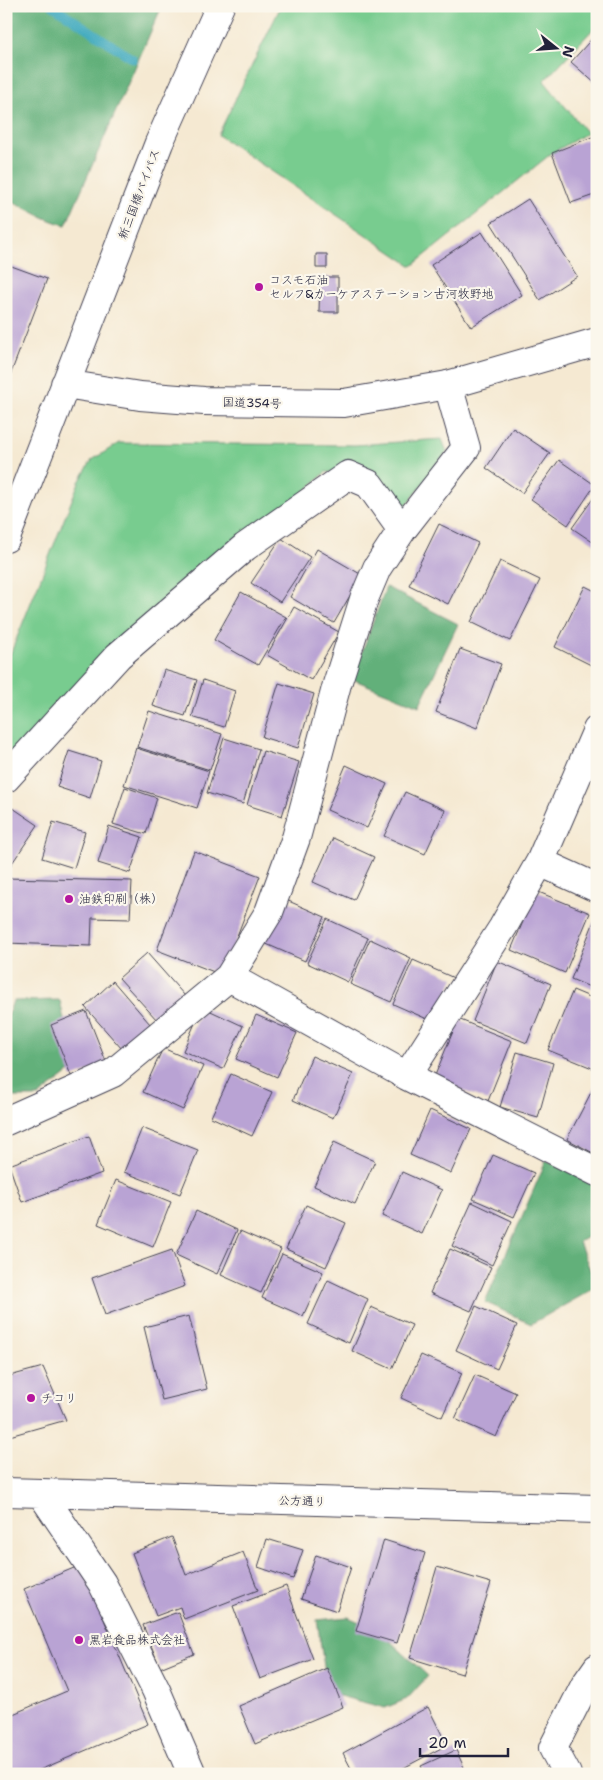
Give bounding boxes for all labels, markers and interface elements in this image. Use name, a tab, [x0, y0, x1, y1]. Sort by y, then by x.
north arrow	[530, 22, 580, 72]
text: N	[558, 44, 579, 60]
street label: 新三国橋バイパス	[114, 146, 164, 242]
place label: コスモ石油 セルフ&カーケアステーション古河牧野地	[269, 272, 493, 302]
marker: コスモ石油 セルフ&カーケアステーション古河牧野地	[253, 281, 265, 293]
street label: 国道354号	[222, 394, 282, 412]
place label: 油鉄印刷（株）	[79, 891, 163, 907]
marker: 油鉄印刷（株）	[63, 893, 75, 905]
place label: チコリ	[41, 1390, 77, 1406]
marker: チコリ	[25, 1392, 37, 1404]
street label: 公方通り	[278, 1492, 326, 1510]
place label: 黒岩食品株式会社	[89, 1632, 185, 1648]
marker: 黒岩食品株式会社	[73, 1634, 85, 1646]
scale bar	[420, 1725, 508, 1757]
text: 20 m	[428, 1733, 467, 1753]

